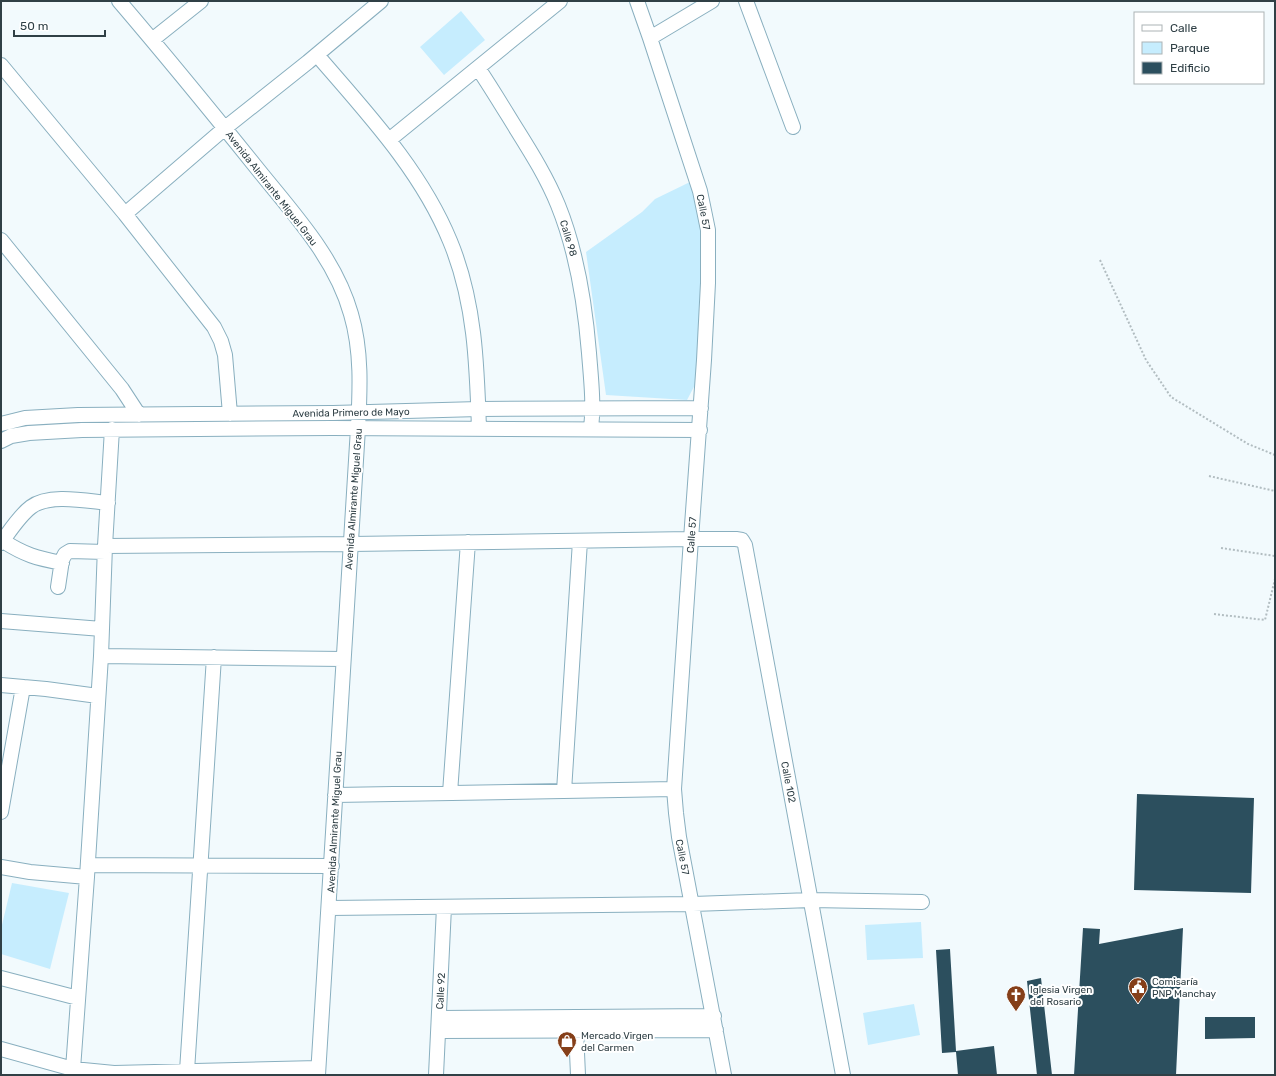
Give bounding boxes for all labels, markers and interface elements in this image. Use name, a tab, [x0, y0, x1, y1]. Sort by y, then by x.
scale bar	[14, 12, 105, 38]
legend	[1134, 12, 1264, 84]
text: 50 m	[20, 19, 48, 33]
text: Calle	[1170, 21, 1197, 35]
text: Parque	[1170, 41, 1210, 55]
text: Edificio	[1170, 61, 1210, 75]
street label: Avenida Almirante Miguel Grau	[223, 129, 320, 248]
street label: Calle 57	[694, 193, 712, 231]
street label: Calle 98	[557, 219, 579, 258]
street label: Avenida Primero de Mayo	[292, 406, 410, 420]
street label: Avenida Almirante Miguel Grau	[343, 428, 365, 570]
street label: Calle 57	[685, 517, 699, 554]
street label: Avenida Almirante Miguel Grau	[325, 751, 345, 893]
street label: Calle 102	[778, 761, 798, 804]
street label: Calle 57	[673, 838, 691, 876]
street label: Calle 92	[434, 972, 448, 1010]
public building icon: Comisaría PNP Manchay	[1127, 976, 1149, 1004]
place label: Comisaría PNP Manchay	[1152, 976, 1217, 1000]
church icon: Iglesia Virgen del Rosario	[1005, 984, 1027, 1012]
place label: Iglesia Virgen del Rosario	[1030, 984, 1092, 1008]
shop icon: Mercado Virgen del Carmen	[556, 1030, 578, 1058]
place label: Mercado Virgen del Carmen	[581, 1030, 653, 1054]

